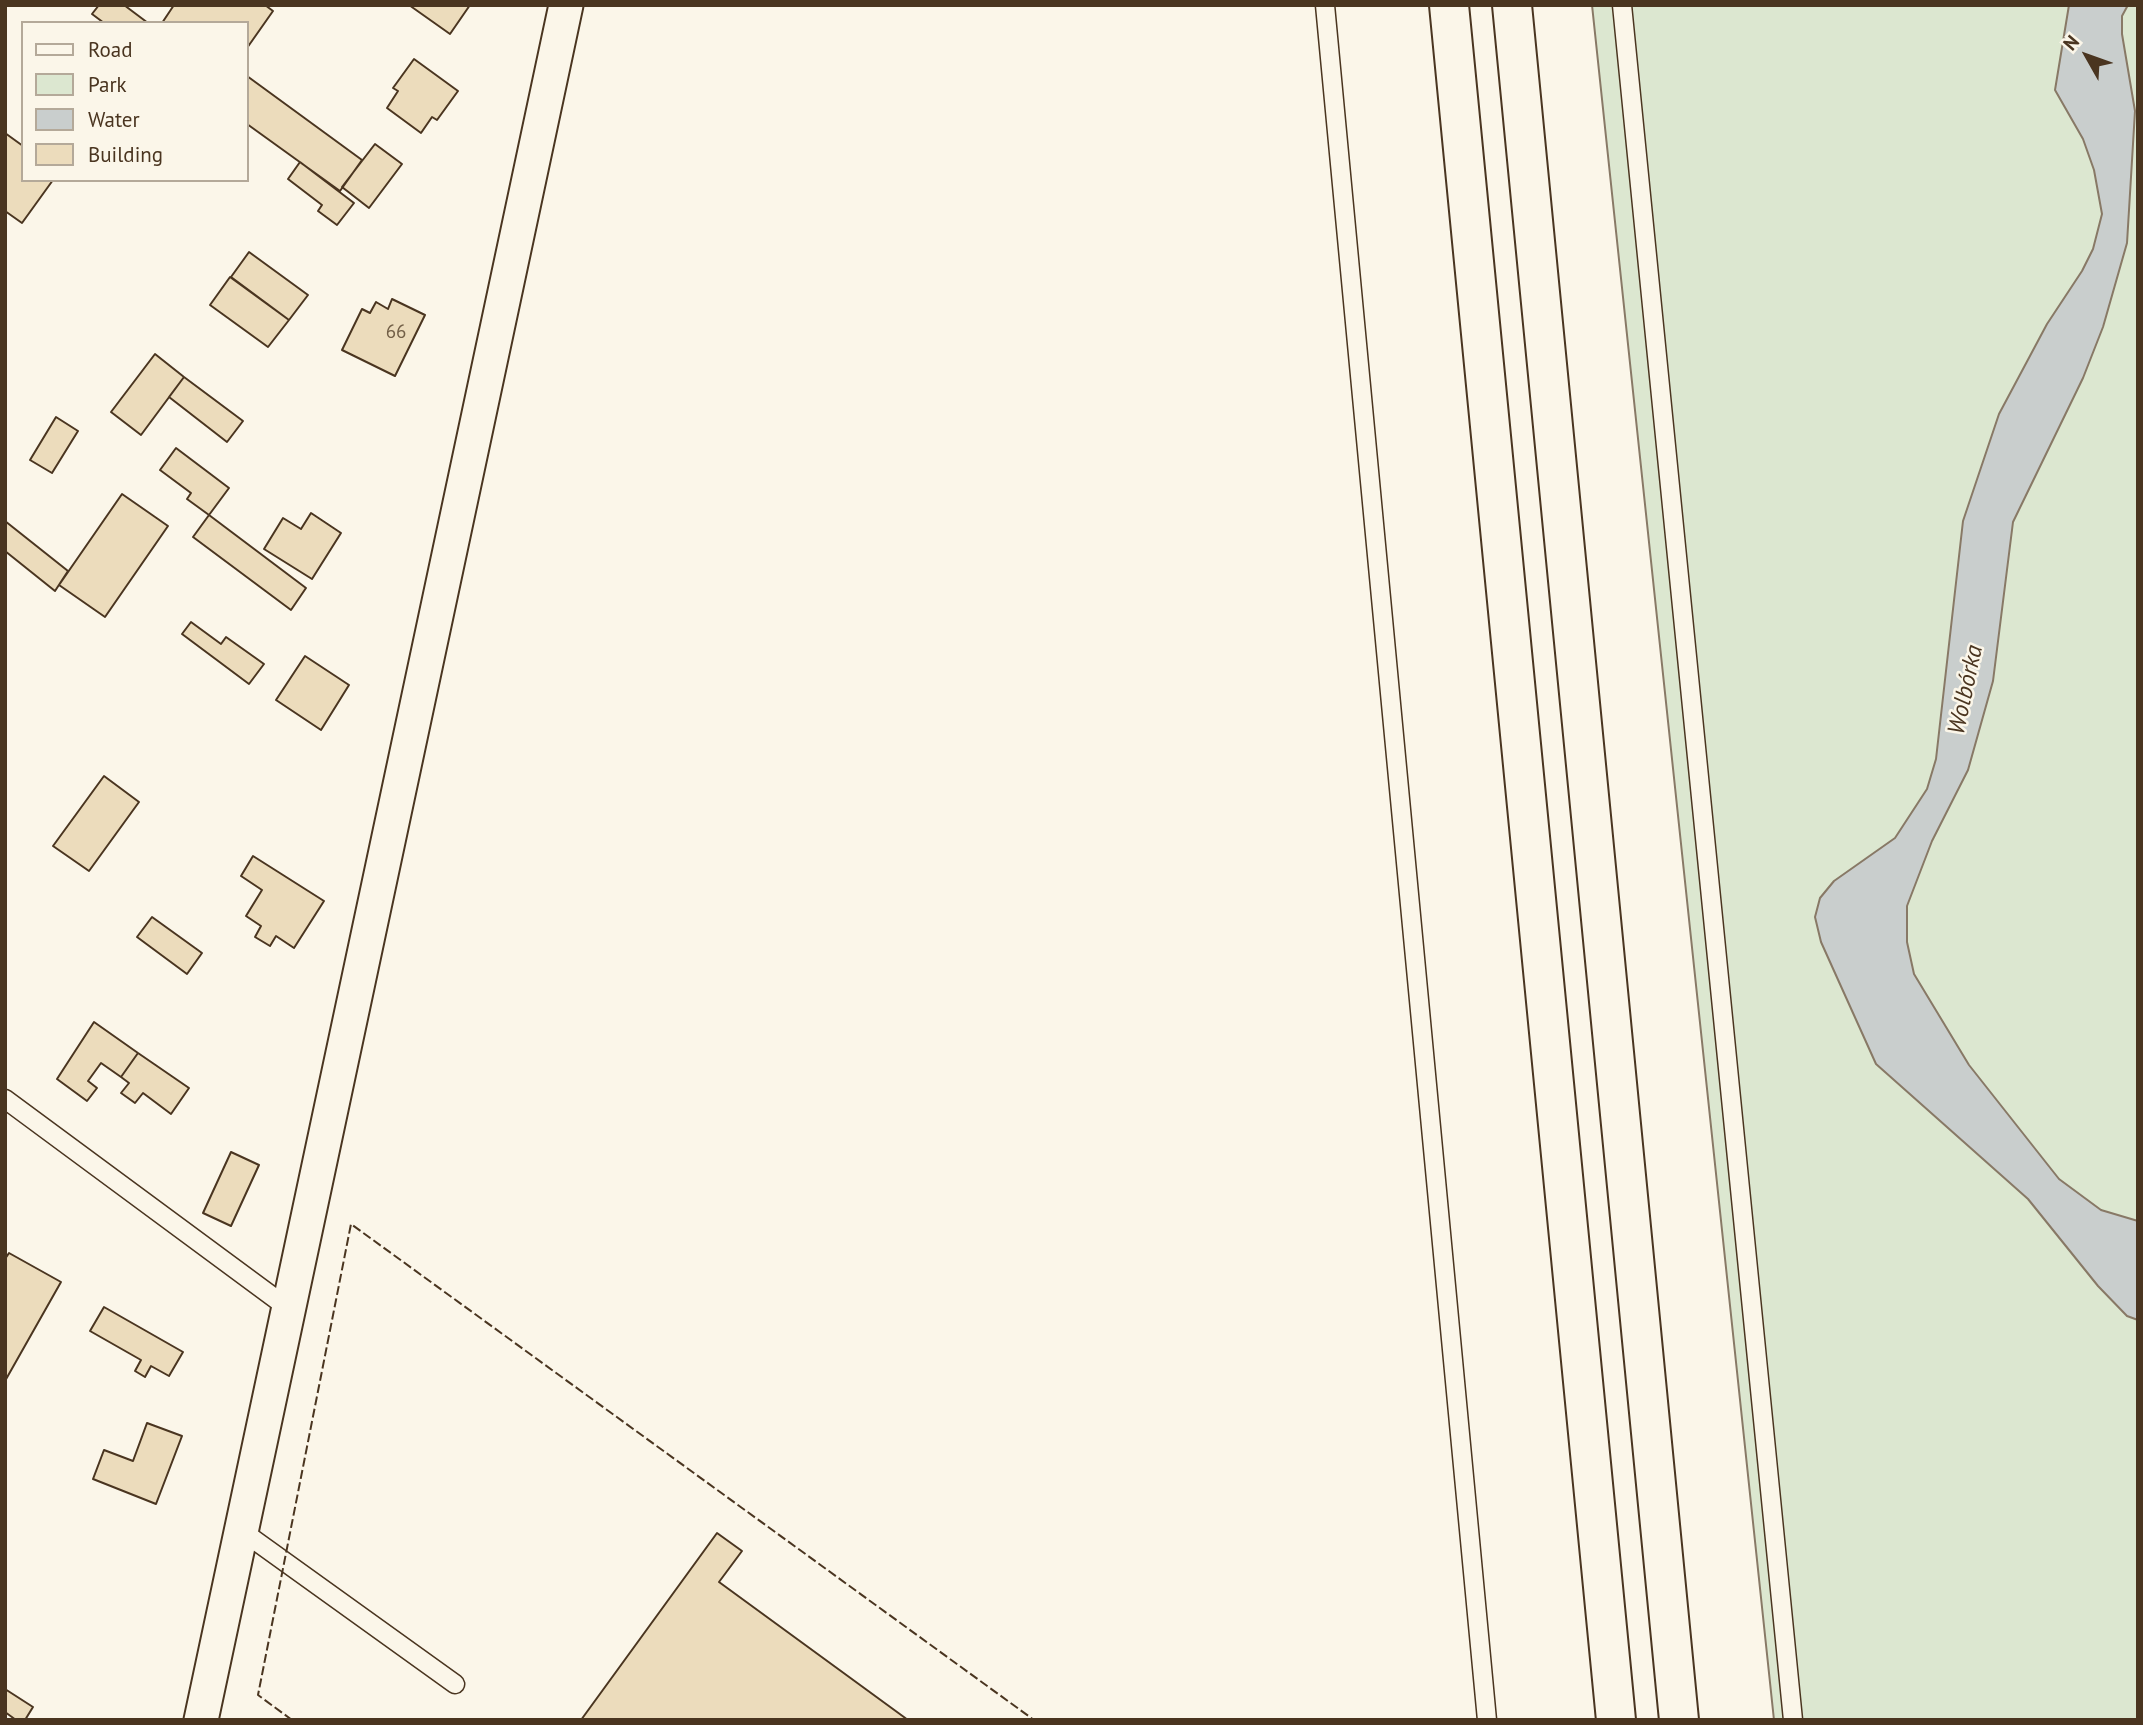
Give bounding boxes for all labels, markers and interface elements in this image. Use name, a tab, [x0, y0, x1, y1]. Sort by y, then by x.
legend	[21, 21, 248, 182]
north arrow	[2052, 21, 2122, 91]
text: N	[2058, 30, 2084, 55]
text: Road	[88, 36, 132, 63]
text: Park	[88, 71, 127, 98]
text: Water	[88, 106, 140, 133]
text: Building	[88, 141, 163, 168]
house number: 66	[386, 322, 406, 344]
water label: Wolbórka	[1942, 643, 1990, 737]

